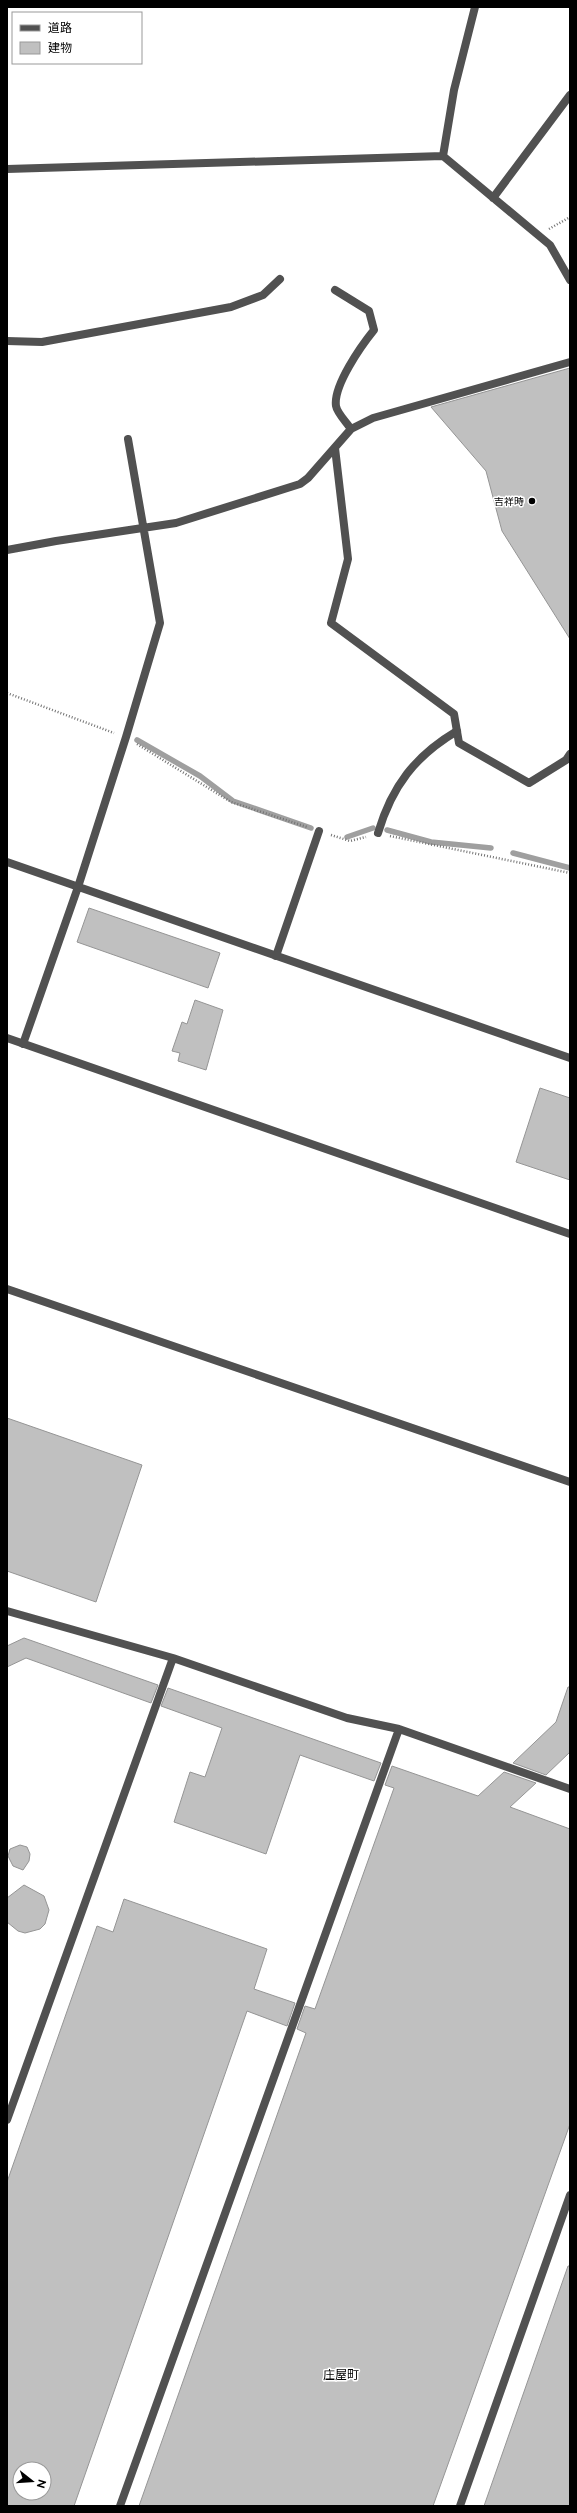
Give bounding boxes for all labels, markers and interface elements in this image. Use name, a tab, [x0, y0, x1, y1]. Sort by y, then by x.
legend	[12, 12, 142, 64]
text: 道路	[48, 21, 72, 35]
text: 建物	[48, 41, 72, 55]
place label: 吉祥時	[494, 496, 524, 507]
marker: 吉祥時	[527, 496, 537, 506]
district label: 庄屋町	[323, 2368, 359, 2382]
north arrow	[12, 2461, 52, 2501]
text: N	[34, 2478, 49, 2490]

